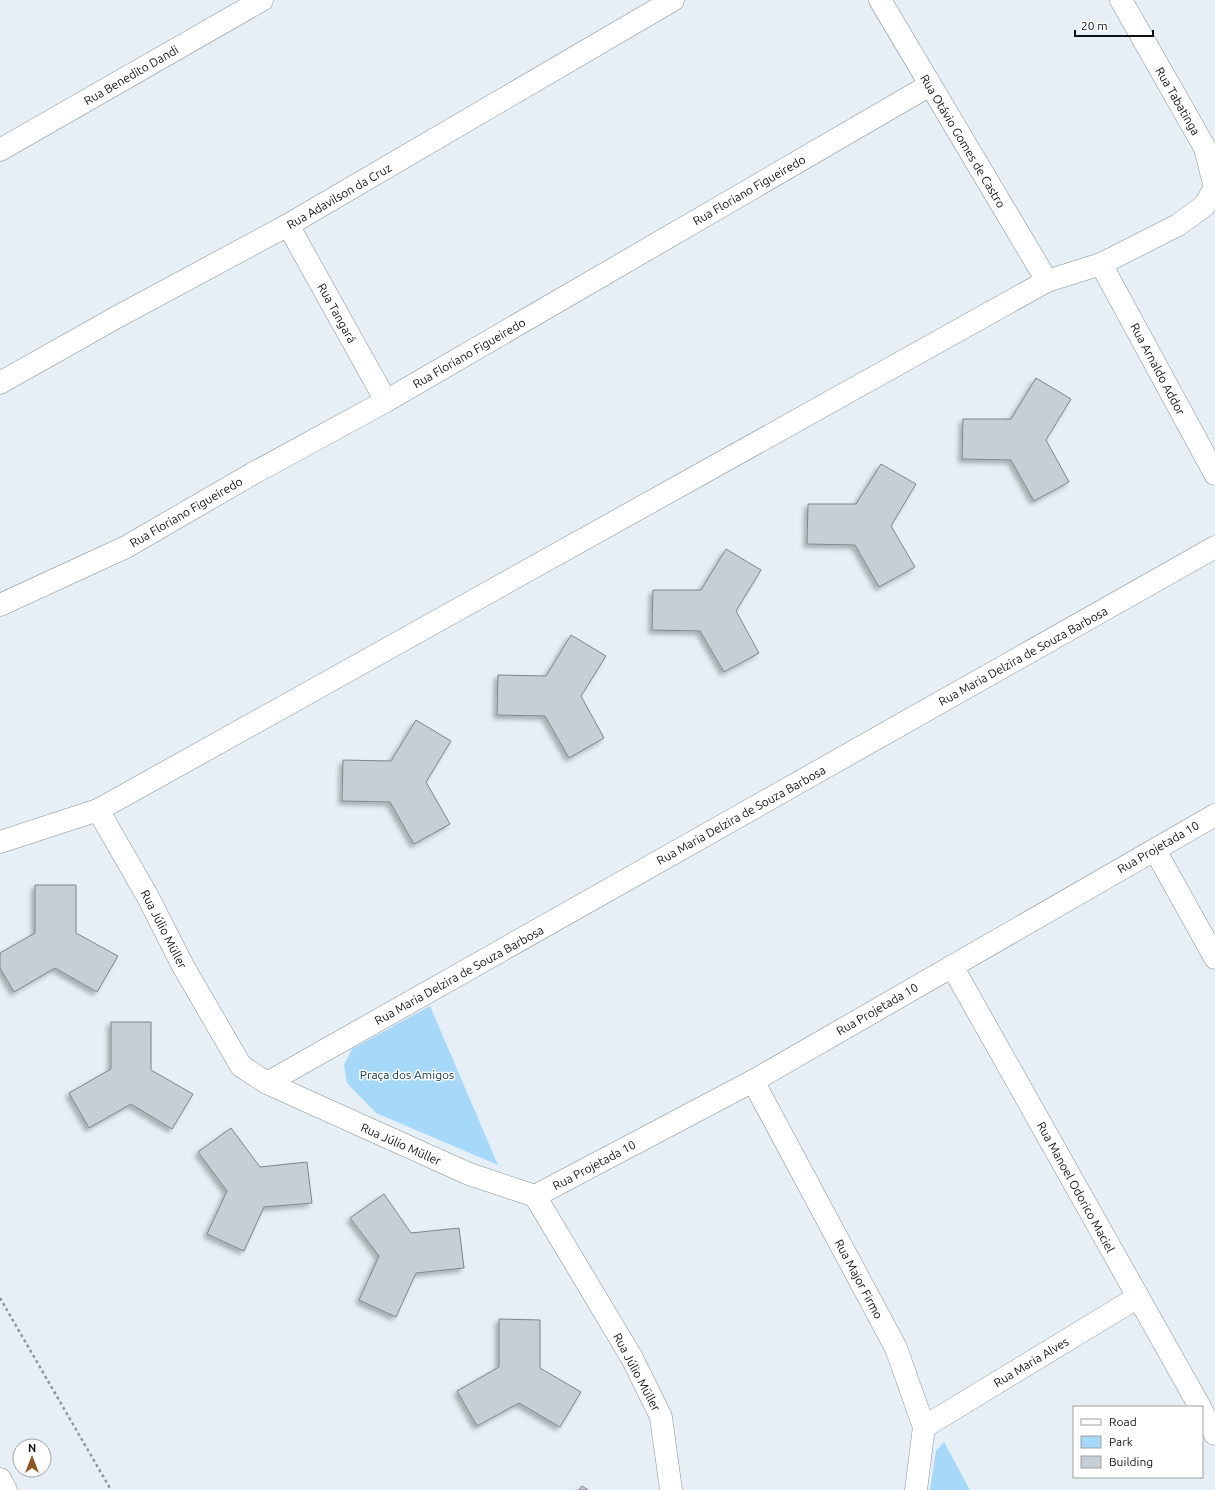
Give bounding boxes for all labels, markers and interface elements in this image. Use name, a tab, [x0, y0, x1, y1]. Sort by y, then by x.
scale bar	[1075, 12, 1153, 38]
text: 20 m	[1081, 19, 1108, 32]
street label: Rua Benedito Dandi	[82, 43, 181, 107]
street label: Rua Tabatinga	[1153, 65, 1203, 137]
street label: Rua Otávio Gomes de Castro	[918, 72, 1008, 210]
street label: Rua Floriano Figueiredo	[690, 152, 808, 228]
street label: Rua Adavilson da Cruz	[285, 161, 394, 231]
street label: Rua Tangará	[315, 281, 359, 345]
street label: Rua Floriano Figueiredo	[410, 315, 528, 391]
street label: Rua Arnaldo Addor	[1128, 321, 1188, 417]
street label: Rua Floriano Figueiredo	[127, 474, 245, 550]
street label: Rua Maria Delzira de Souza Barbosa	[936, 604, 1110, 708]
street label: Rua Maria Delzira de Souza Barbosa	[654, 763, 828, 867]
street label: Rua Projetada 10	[1115, 818, 1201, 876]
street label: Rua Júlio Müller	[139, 887, 190, 971]
street label: Rua Maria Delzira de Souza Barbosa	[372, 923, 546, 1027]
street label: Rua Projetada 10	[834, 980, 920, 1038]
park label: Praça dos Amigos	[360, 1068, 454, 1081]
street label: Rua Manoel Odorico Maciel	[1035, 1119, 1117, 1255]
street label: Rua Júlio Müller	[359, 1120, 444, 1168]
street label: Rua Projetada 10	[550, 1138, 638, 1192]
street label: Rua Major Firmo	[833, 1237, 885, 1321]
street label: Rua Júlio Müller	[611, 1331, 663, 1414]
street label: Rua Maria Alves	[991, 1335, 1071, 1389]
legend	[1073, 1406, 1203, 1478]
text: Road	[1109, 1415, 1137, 1428]
text: Park	[1109, 1435, 1133, 1448]
north arrow	[12, 1438, 52, 1478]
text: N	[28, 1442, 36, 1454]
text: Building	[1109, 1455, 1153, 1468]

